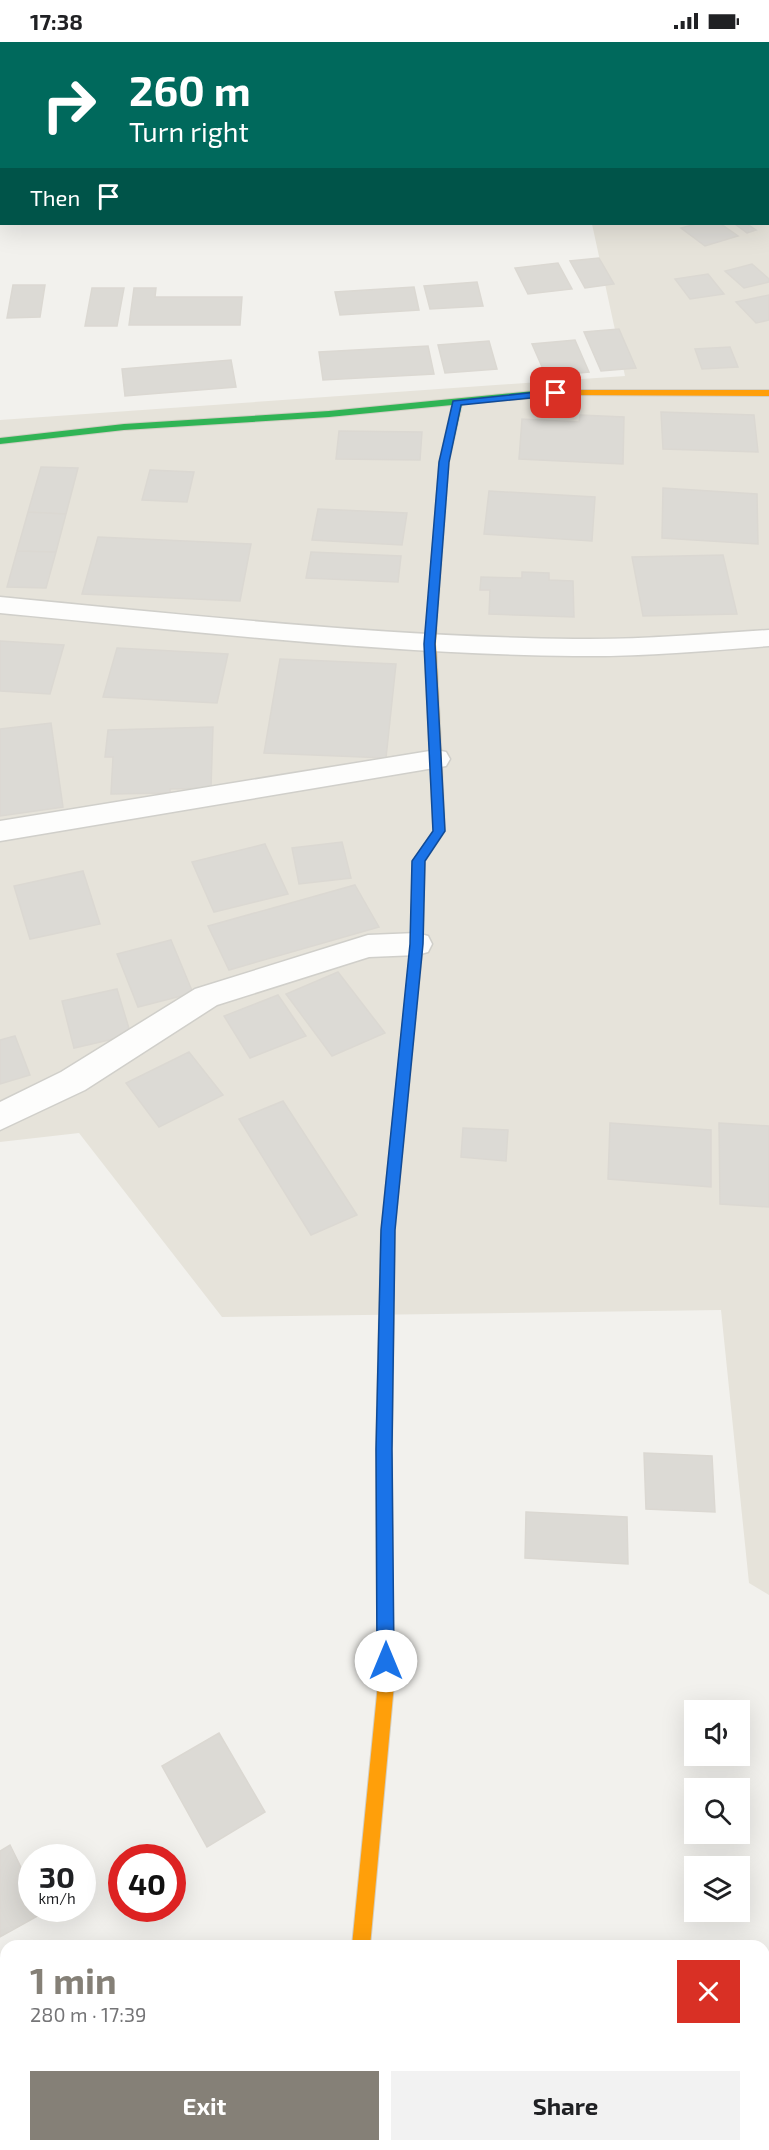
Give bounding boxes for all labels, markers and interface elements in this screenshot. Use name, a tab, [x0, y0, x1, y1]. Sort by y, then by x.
text: 17:38	[30, 8, 83, 34]
text: 260 m	[129, 64, 251, 114]
icon: right	[30, 66, 108, 144]
text: Turn right	[129, 115, 249, 147]
icon: arrive	[92, 180, 125, 213]
text: Then	[30, 184, 80, 210]
pin	[530, 367, 581, 418]
icon: arrive	[539, 376, 572, 409]
position arrow	[354, 1629, 418, 1693]
map controls	[684, 1700, 750, 1922]
button: sound	[684, 1700, 750, 1766]
button: search	[684, 1778, 750, 1844]
speed limit sign: 40	[108, 1844, 186, 1922]
button: layers	[684, 1856, 750, 1922]
text: 30	[39, 1858, 75, 1894]
text: km/h	[38, 1889, 76, 1907]
text: 1 min	[30, 1958, 117, 2001]
button: close	[677, 1960, 740, 2023]
text: 280 m · 17:39	[30, 2002, 147, 2026]
button: Exit	[30, 2071, 379, 2140]
button: Share	[391, 2071, 740, 2140]

